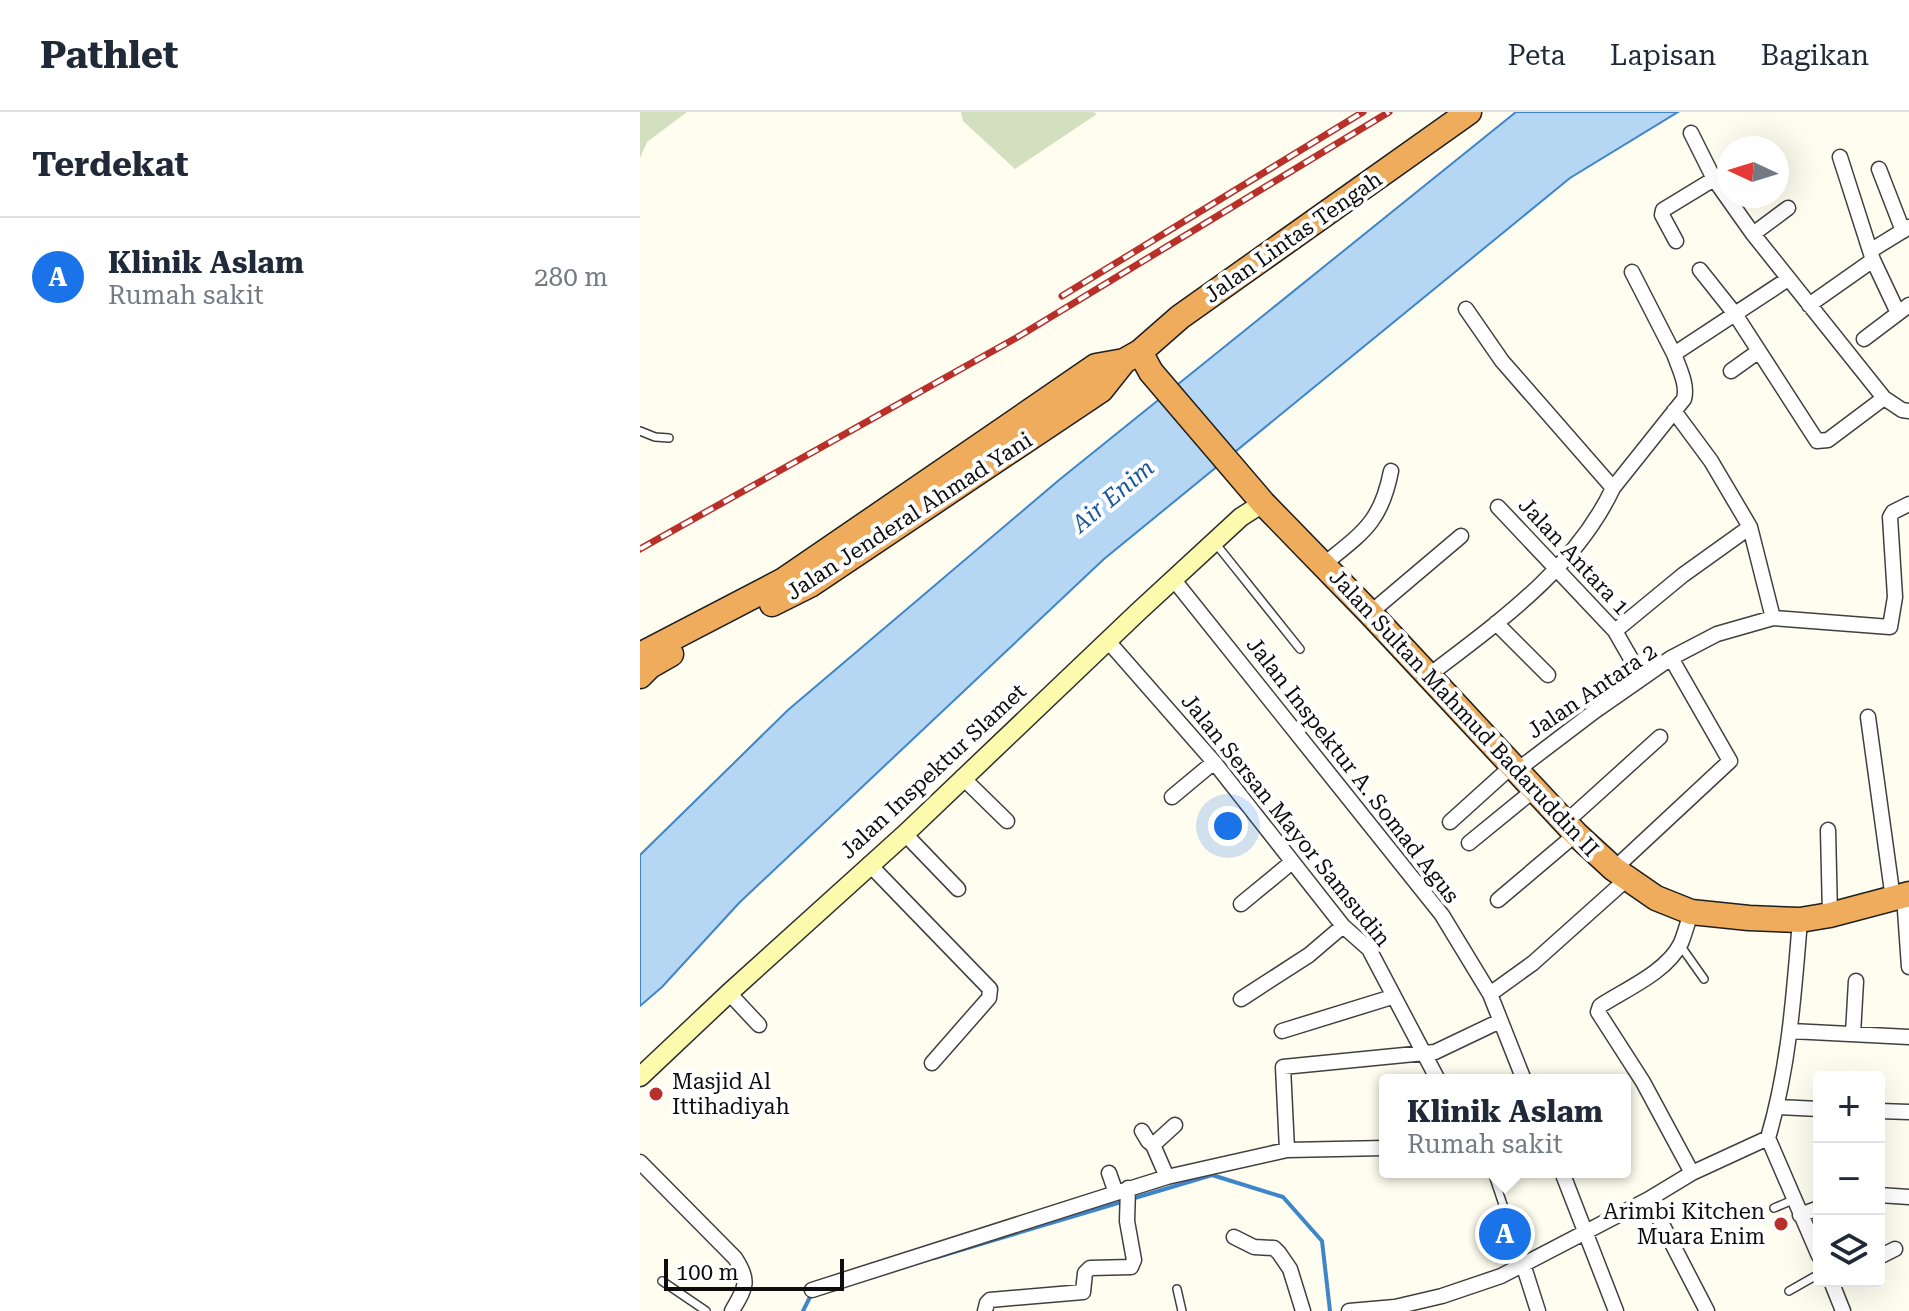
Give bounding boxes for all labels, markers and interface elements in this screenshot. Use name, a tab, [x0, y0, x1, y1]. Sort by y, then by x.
text: Pathlet	[40, 33, 178, 77]
text: Peta	[1508, 39, 1566, 72]
text: Lapisan	[1610, 39, 1716, 72]
text: Bagikan	[1760, 39, 1869, 72]
north arrow	[1717, 136, 1789, 208]
text: Terdekat	[32, 144, 188, 184]
street label: Jalan Lintas Tengah	[1199, 166, 1387, 308]
text: Klinik Aslam	[108, 245, 304, 280]
text: A	[49, 262, 67, 292]
text: 280 m	[534, 262, 608, 292]
text: Rumah sakit	[108, 280, 264, 310]
street label: Jalan Jenderal Ahmad Yani	[782, 427, 1036, 605]
water label: Air Enim	[1065, 454, 1160, 540]
street label: Jalan Antara 1	[1514, 492, 1634, 620]
street label: Jalan Sultan Mahmud Badaruddin II	[1324, 564, 1604, 862]
street label: Jalan Inspektur A. Somad Agus	[1241, 632, 1465, 908]
street label: Jalan Antara 2	[1523, 639, 1661, 743]
street label: Jalan Inspektur Slamet	[835, 678, 1031, 864]
street label: Jalan Sersan Mayor Samsudin	[1176, 689, 1396, 951]
your location	[1208, 806, 1248, 846]
place label: Masjid Al Ittihadiyah	[672, 1069, 790, 1119]
map controls	[1813, 1071, 1885, 1287]
button: +	[1813, 1071, 1885, 1143]
popup	[1379, 1074, 1631, 1178]
marker: Masjid Al Ittihadiyah	[647, 1085, 665, 1103]
text: Klinik Aslam	[1407, 1094, 1603, 1129]
text: Rumah sakit	[1407, 1129, 1563, 1159]
button: −	[1813, 1143, 1885, 1215]
place label: Arimbi Kitchen Muara Enim	[1603, 1199, 1765, 1249]
pin: A	[1479, 1204, 1531, 1264]
marker: Arimbi Kitchen Muara Enim	[1772, 1215, 1790, 1233]
button: layers	[1813, 1215, 1885, 1287]
scale bar	[664, 1255, 844, 1291]
text: 100 m	[676, 1260, 739, 1285]

